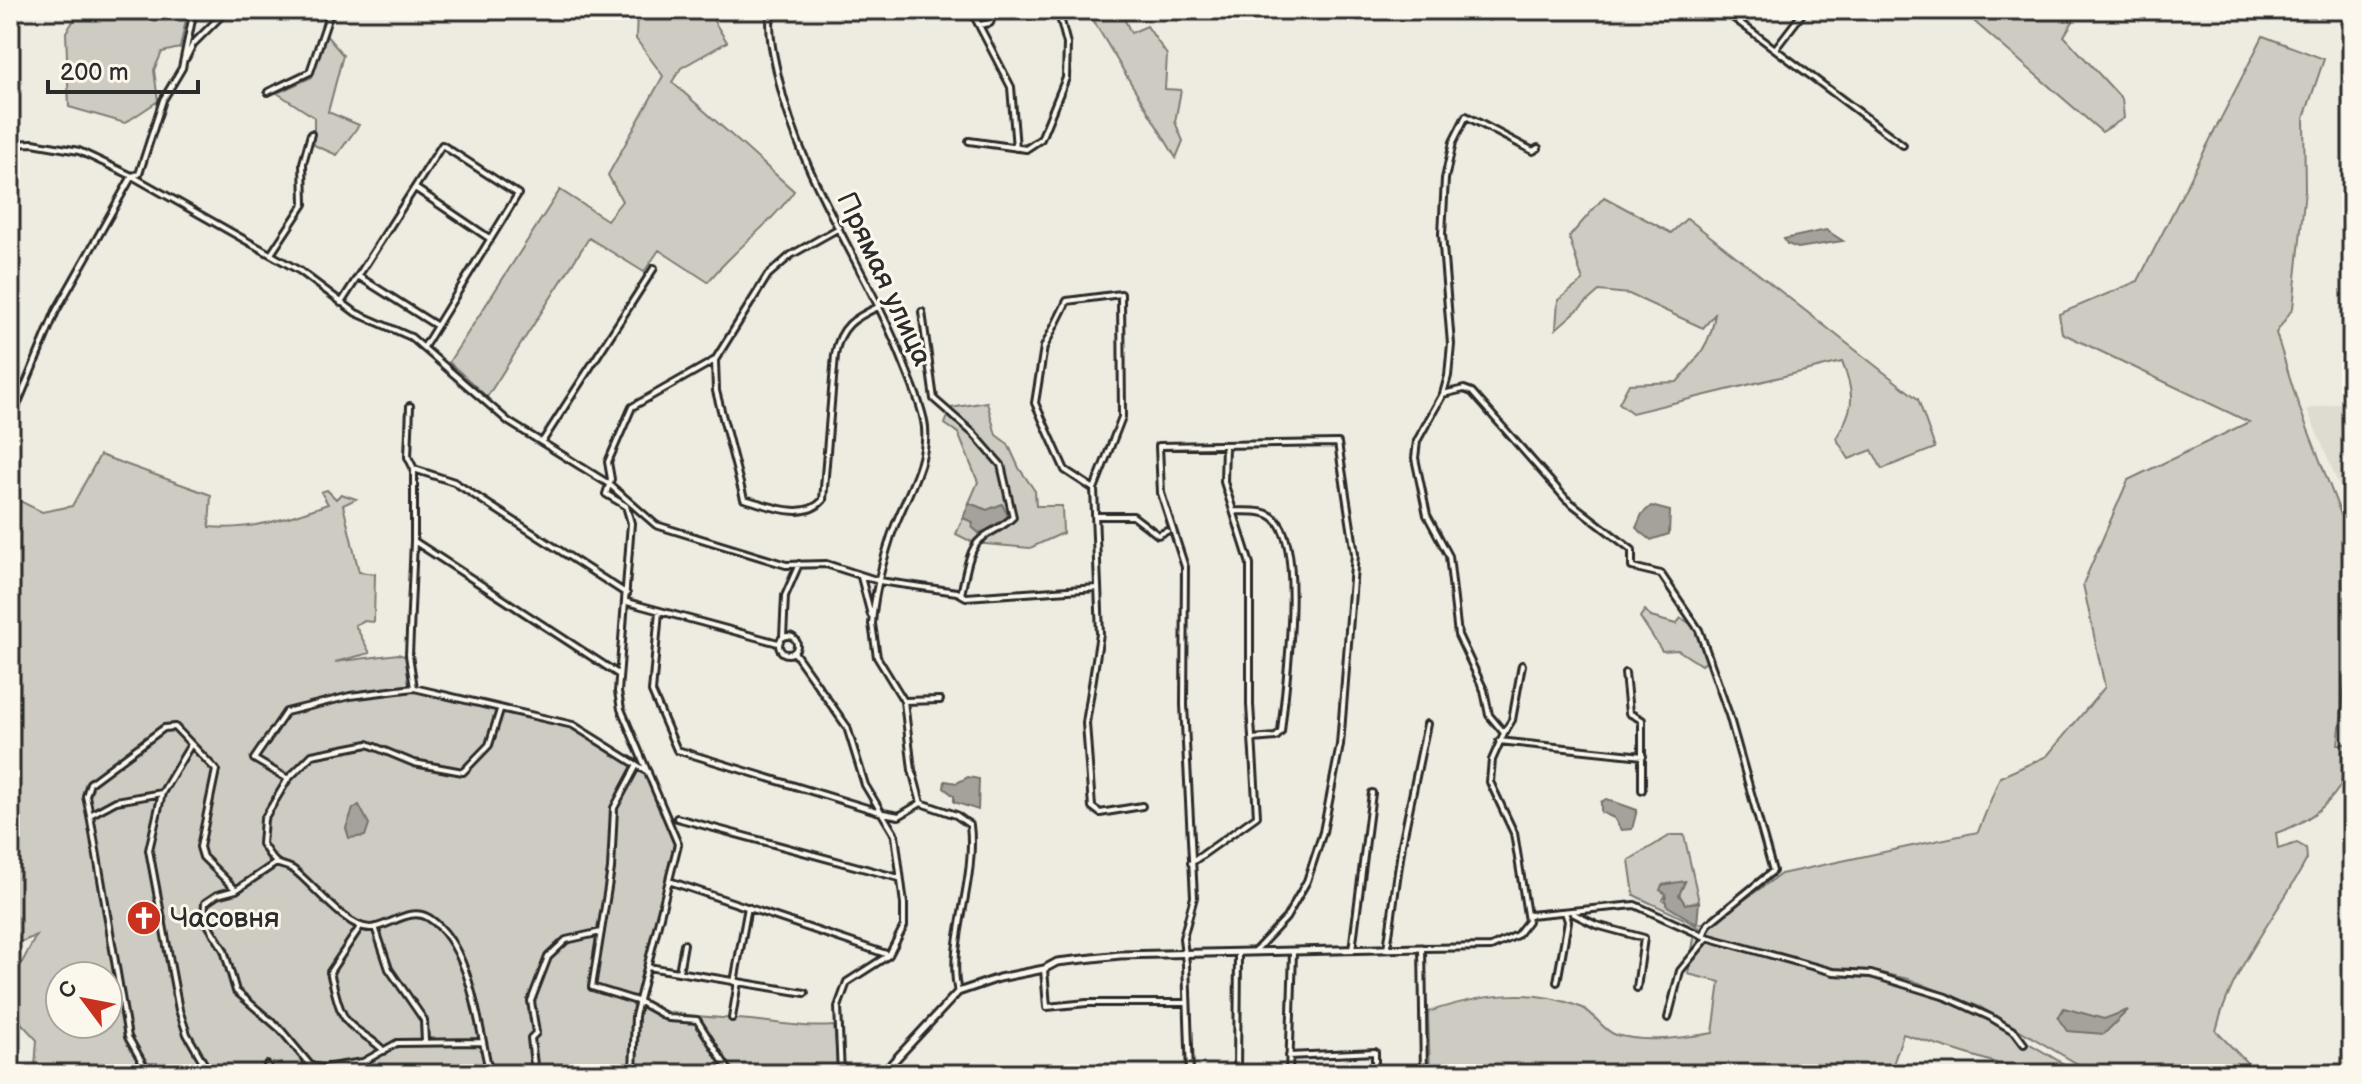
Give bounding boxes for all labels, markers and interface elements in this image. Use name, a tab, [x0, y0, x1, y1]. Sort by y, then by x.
scale bar	[48, 44, 198, 94]
text: 200 m	[60, 58, 129, 87]
street label: Прямая улица	[829, 187, 939, 372]
church icon: Часовня	[125, 899, 163, 937]
place label: Часовня	[170, 902, 280, 935]
north arrow	[44, 960, 124, 1040]
text: С	[53, 977, 84, 1004]

